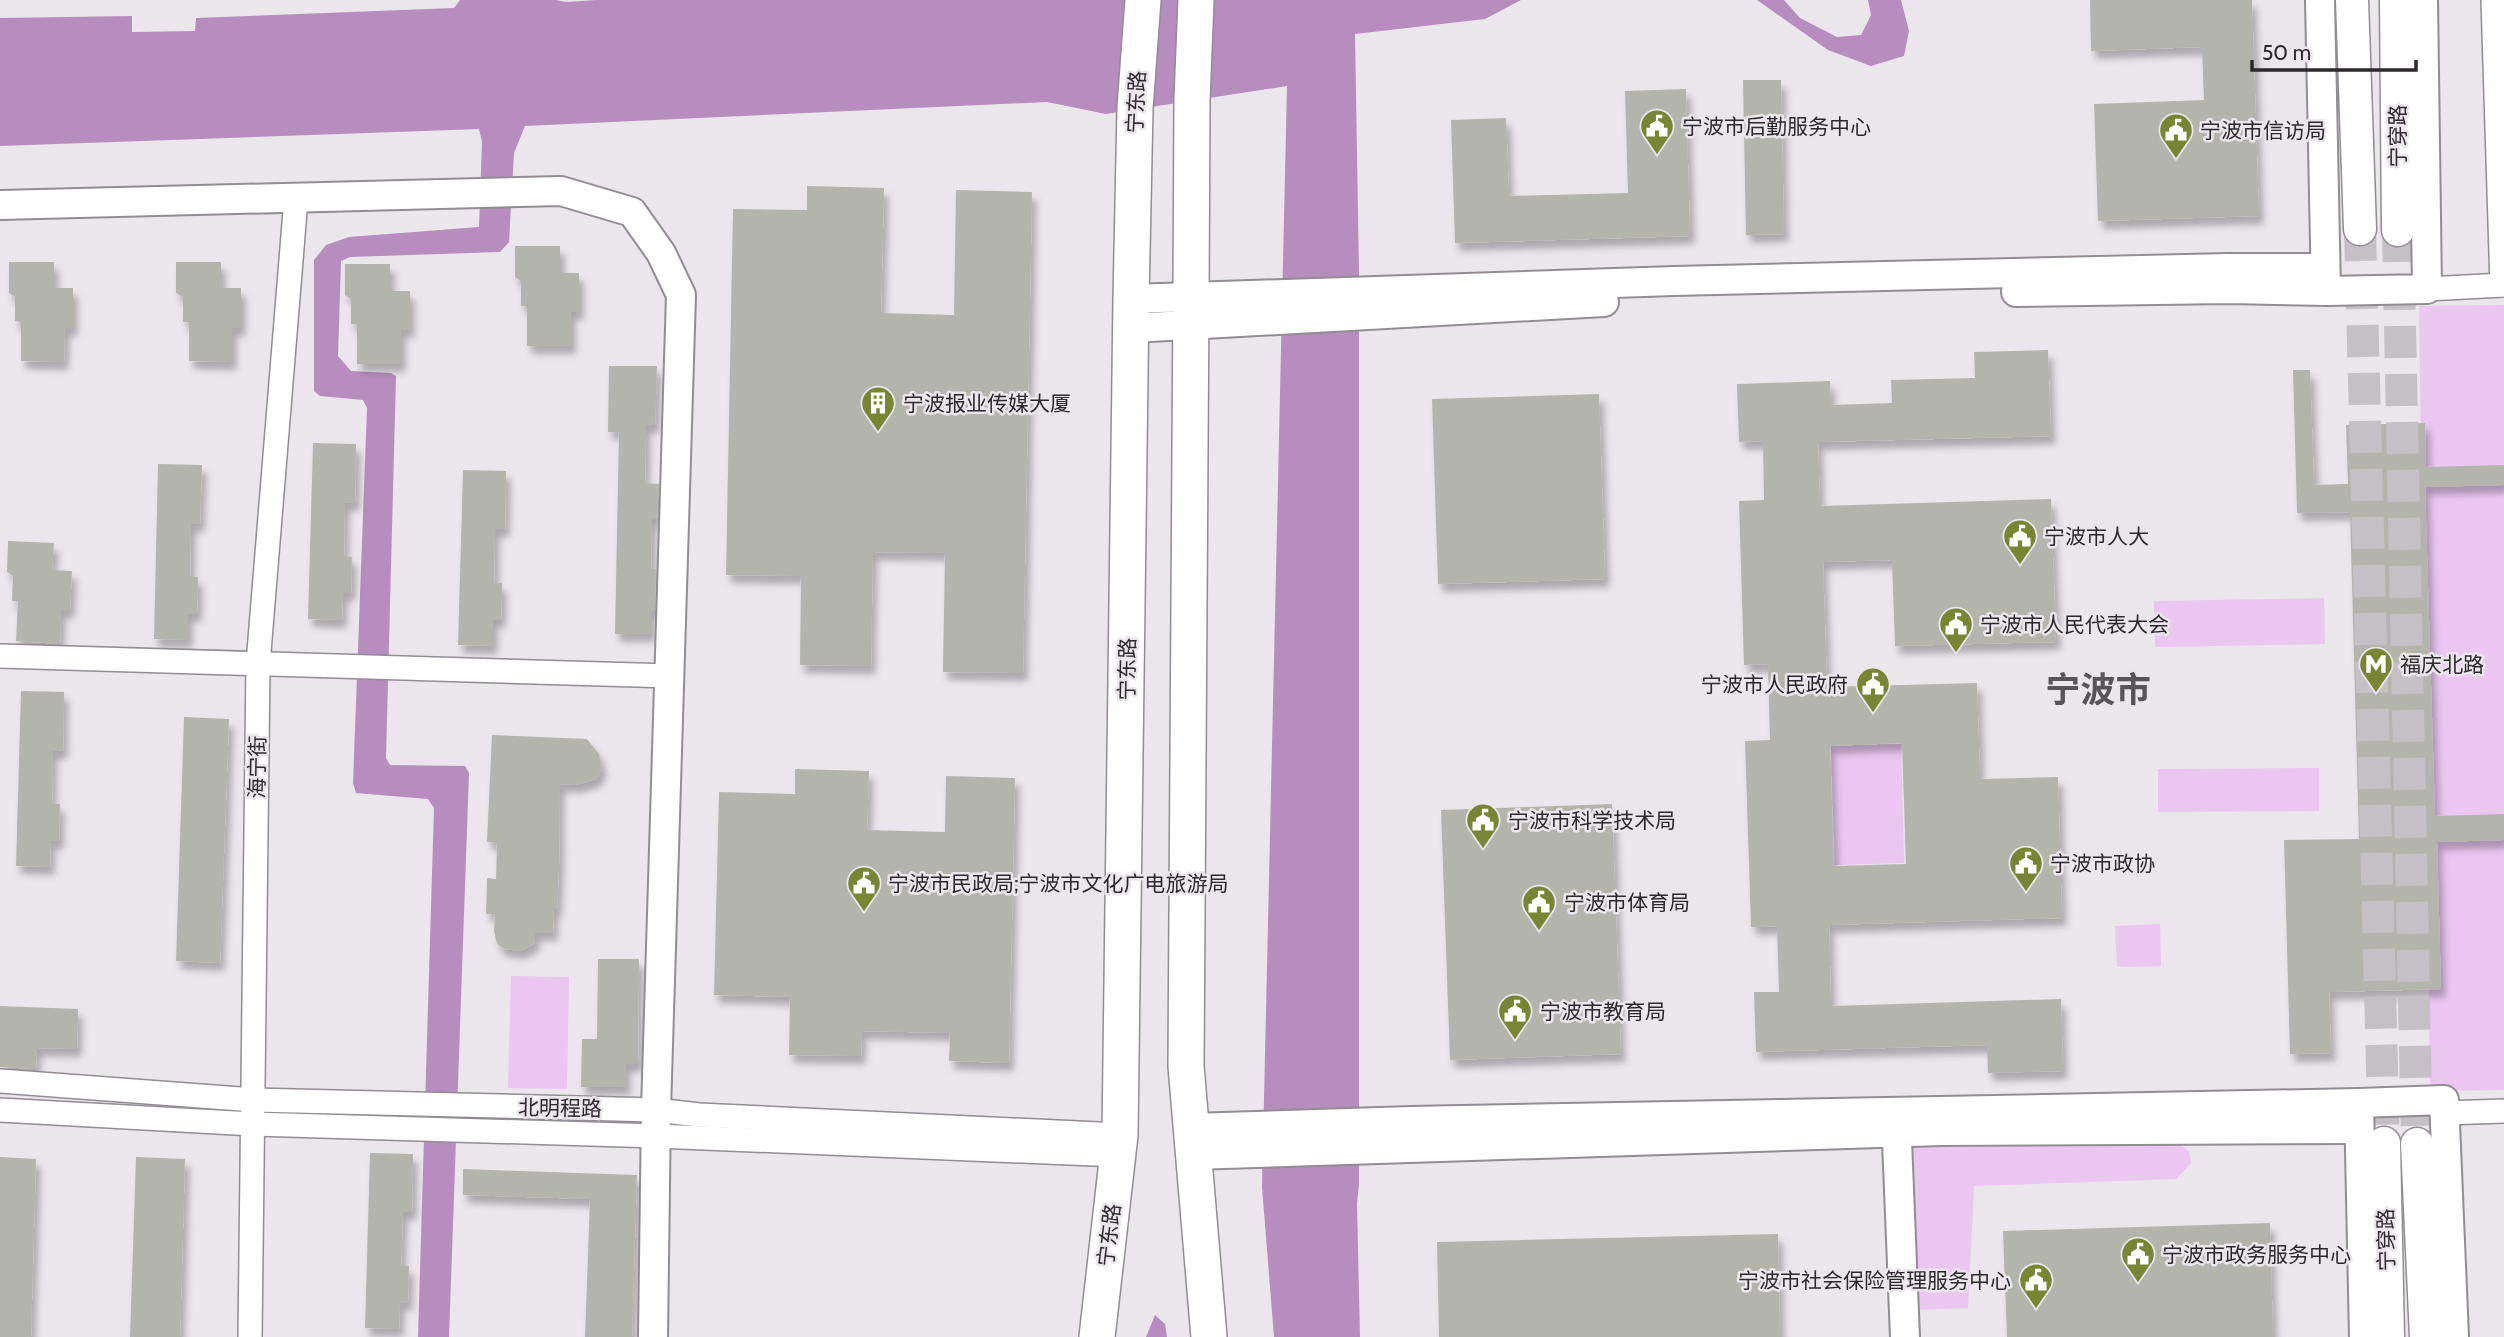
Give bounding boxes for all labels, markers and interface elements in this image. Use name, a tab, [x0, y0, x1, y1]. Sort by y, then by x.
scale bar	[2252, 28, 2416, 72]
text: 50 m	[2262, 40, 2311, 65]
street label: 宁东路	[1122, 70, 1150, 134]
street label: 宁穿路	[2385, 105, 2410, 168]
public building icon: 宁波市后勤服务中心	[1638, 107, 1676, 156]
public building icon: 宁波市信访局	[2157, 111, 2195, 160]
place label: 宁波市后勤服务中心	[1682, 114, 1871, 139]
place label: 宁波市信访局	[2200, 118, 2326, 143]
building icon: 宁波报业传媒大厦	[859, 384, 897, 433]
place label: 宁波报业传媒大厦	[903, 391, 1071, 416]
public building icon: 宁波市人大	[2001, 517, 2039, 566]
place label: 宁波市人大	[2044, 524, 2149, 549]
public building icon: 宁波市人民代表大会	[1937, 605, 1975, 654]
place label: 宁波市人民代表大会	[1980, 612, 2169, 637]
street label: 宁东路	[1114, 637, 1140, 701]
metro station icon: 福庆北路	[2357, 645, 2395, 694]
place label: 福庆北路	[2400, 652, 2484, 677]
public building icon: 宁波市人民政府	[1854, 665, 1892, 714]
district label: 宁波市	[2045, 668, 2151, 711]
place label: 宁波市人民政府	[1701, 672, 1848, 697]
street label: 海宁街	[244, 735, 270, 799]
public building icon: 宁波市科学技术局	[1464, 801, 1502, 850]
place label: 宁波市科学技术局	[1508, 808, 1676, 833]
public building icon: 宁波市政协	[2007, 844, 2045, 893]
place label: 宁波市政协	[2050, 851, 2155, 876]
public building icon: 宁波市民政局;宁波市文化广电旅游局	[845, 864, 883, 913]
place label: 宁波市民政局;宁波市文化广电旅游局	[888, 871, 1229, 896]
public building icon: 宁波市体育局	[1520, 883, 1558, 932]
place label: 宁波市体育局	[1564, 890, 1690, 915]
public building icon: 宁波市教育局	[1496, 992, 1534, 1041]
place label: 宁波市教育局	[1540, 999, 1666, 1024]
street label: 北明程路	[518, 1095, 602, 1121]
street label: 宁东路	[1093, 1202, 1125, 1268]
street label: 宁穿路	[2373, 1208, 2399, 1272]
public building icon: 宁波市政务服务中心	[2119, 1235, 2157, 1284]
place label: 宁波市政务服务中心	[2162, 1242, 2351, 1267]
public building icon: 宁波市社会保险管理服务中心	[2017, 1261, 2055, 1310]
place label: 宁波市社会保险管理服务中心	[1738, 1268, 2011, 1293]

